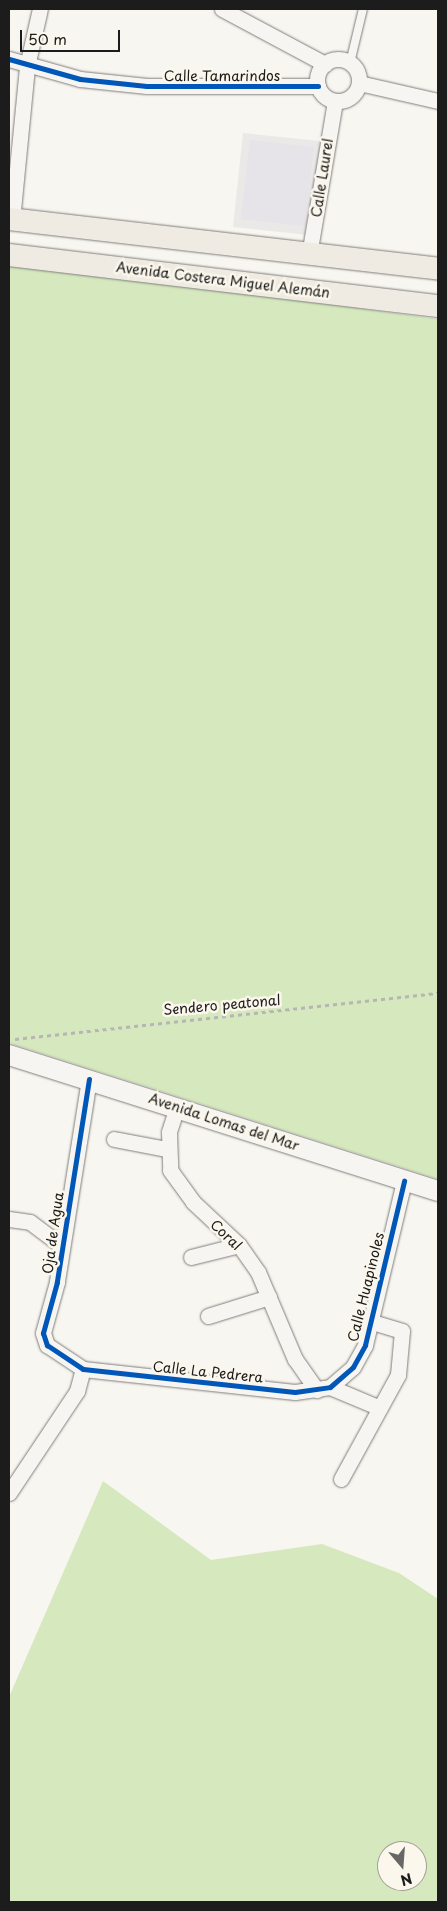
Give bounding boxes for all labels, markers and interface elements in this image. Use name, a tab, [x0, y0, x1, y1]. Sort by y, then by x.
scale bar	[22, 20, 122, 52]
text: 50 m	[28, 27, 67, 50]
street label: Calle Tamarindos	[164, 68, 280, 84]
street label: Calle Laurel	[307, 137, 337, 219]
street label: Avenida Costera Miguel Alemán	[115, 259, 331, 301]
street label: Sendero peatonal	[163, 992, 281, 1018]
street label: Avenida Lomas del Mar	[146, 1090, 302, 1154]
street label: Oja de Agua	[39, 1190, 67, 1276]
street label: Coral	[207, 1216, 245, 1254]
street label: Calle Huapinoles	[344, 1230, 388, 1344]
street label: Calle La Pedrera	[151, 1358, 265, 1386]
north arrow	[377, 1841, 427, 1891]
text: N	[398, 1868, 415, 1891]

